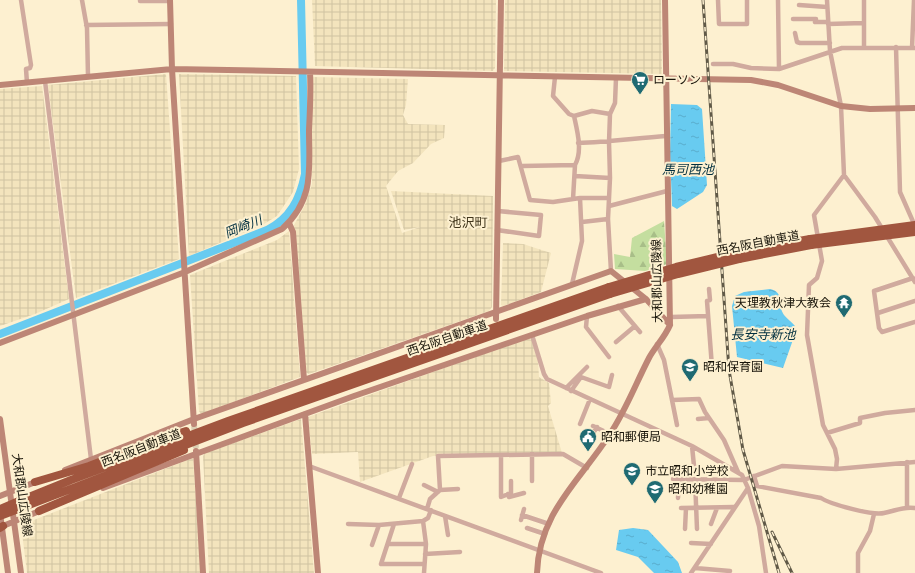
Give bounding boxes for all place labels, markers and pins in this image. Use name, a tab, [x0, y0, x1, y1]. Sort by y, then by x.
supermarket icon: ローソン	[630, 70, 650, 95]
place label: ローソン	[653, 72, 701, 87]
temple icon: 天理教秋津大教会	[834, 293, 854, 318]
place label: 天理教秋津大教会	[735, 295, 831, 310]
school or university icon: 昭和保育園	[680, 357, 700, 382]
place label: 昭和保育園	[703, 359, 763, 374]
public building icon: 昭和郵便局	[578, 427, 598, 452]
place label: 昭和郵便局	[601, 429, 661, 444]
school or university icon: 市立昭和小学校	[622, 461, 642, 486]
place label: 市立昭和小学校	[645, 463, 729, 478]
school or university icon: 昭和幼稚園	[645, 479, 665, 504]
place label: 昭和幼稚園	[668, 481, 728, 496]

